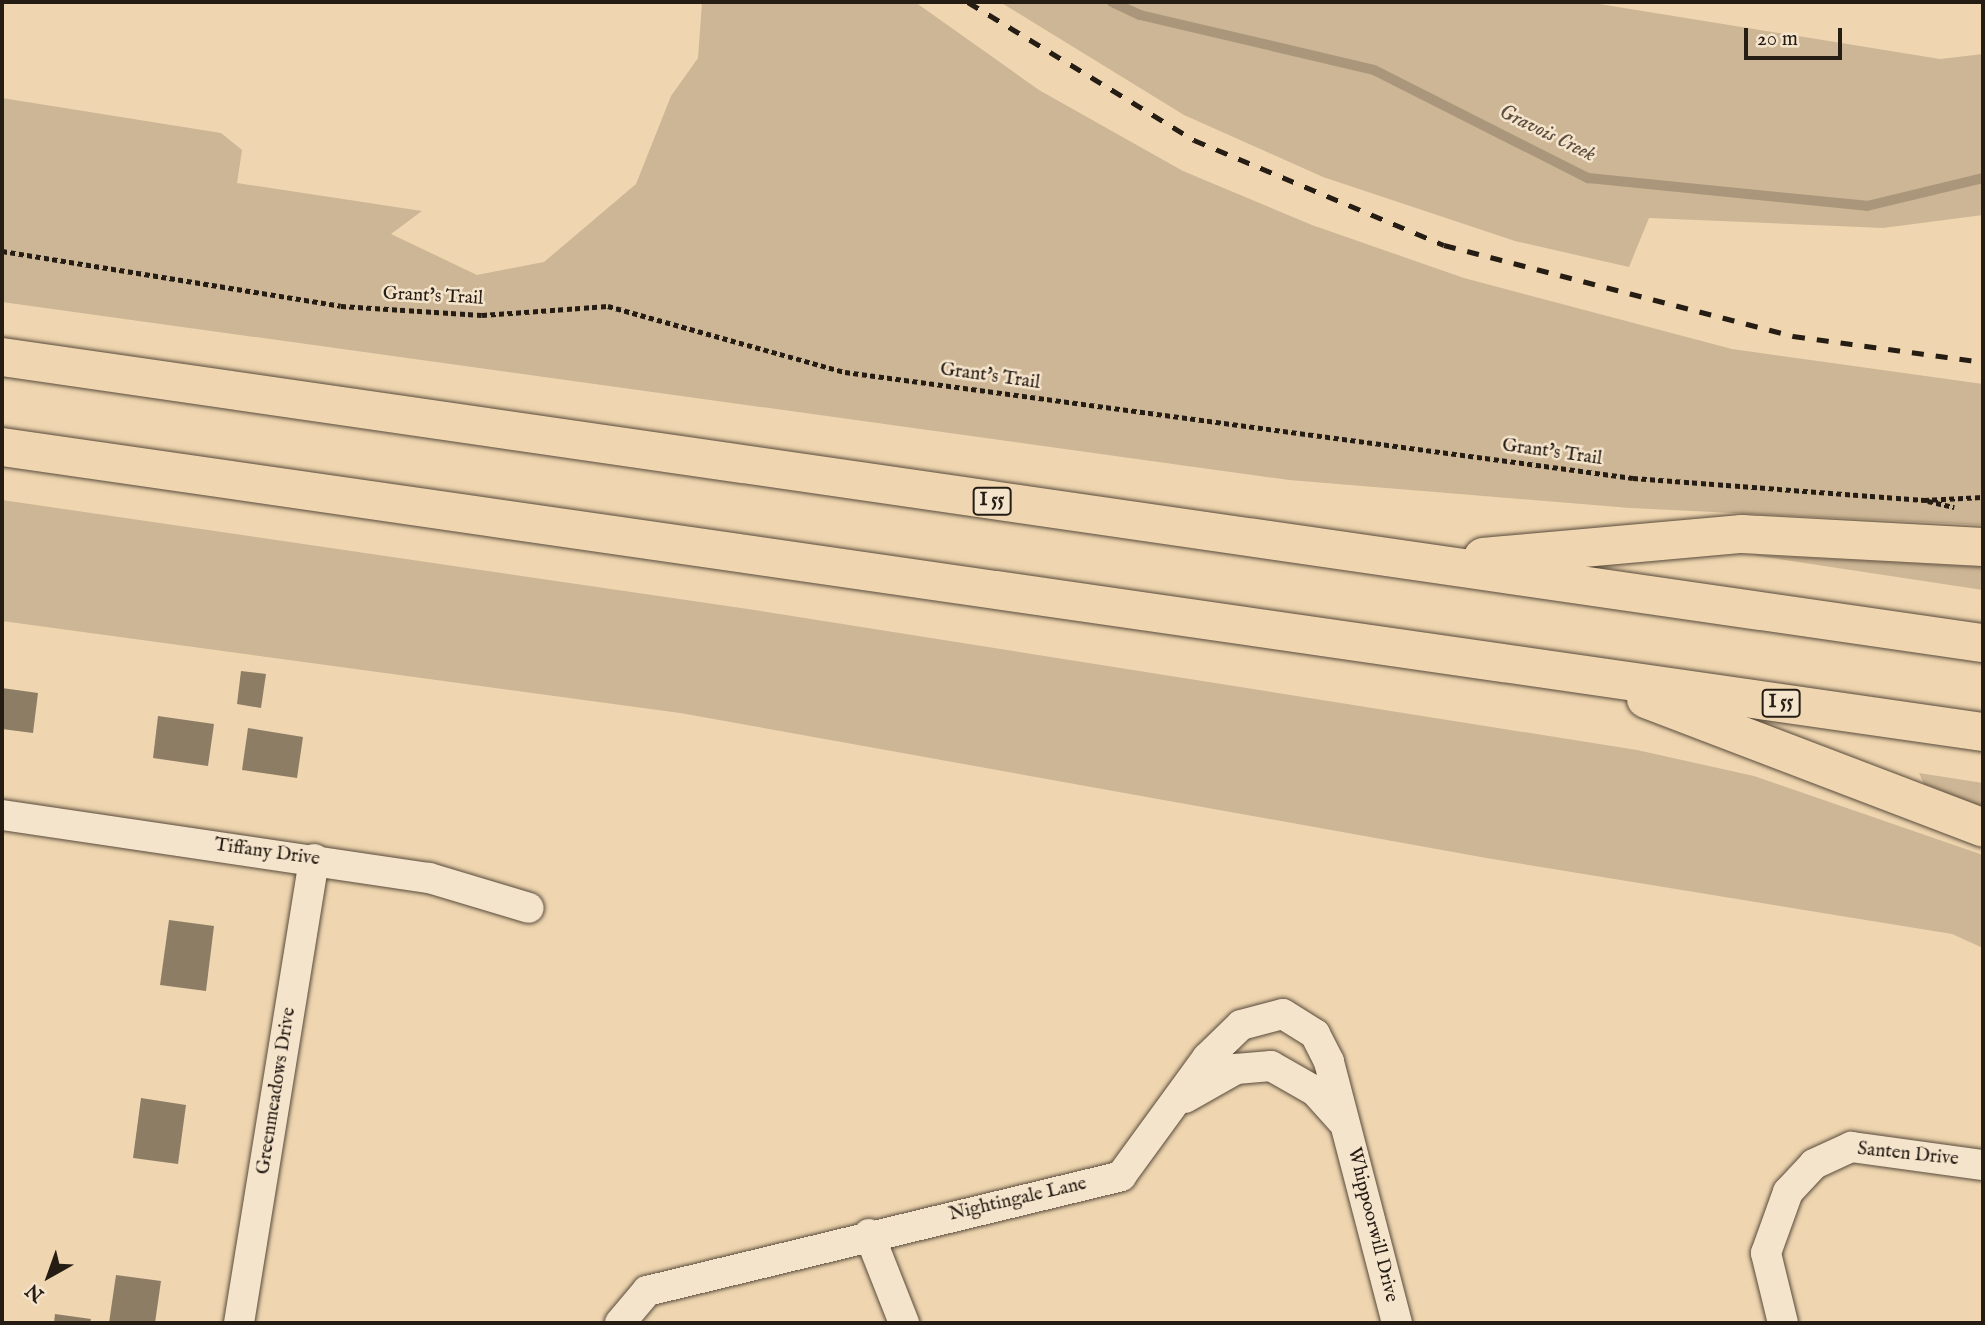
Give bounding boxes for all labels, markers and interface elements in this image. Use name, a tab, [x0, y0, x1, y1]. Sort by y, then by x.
scale bar	[1747, 14, 1845, 58]
text: 20 m	[1757, 26, 1798, 53]
water label: Gravois Creek	[1495, 100, 1599, 168]
street label: Grant's Trail	[382, 283, 484, 311]
street label: Grant's Trail	[939, 359, 1041, 395]
street label: Grant's Trail	[1501, 435, 1603, 471]
road number: I 55	[971, 486, 1013, 516]
road number: I 55	[1760, 688, 1802, 718]
street label: Tiffany Drive	[213, 834, 321, 872]
street label: Greenmeadows Drive	[253, 1006, 301, 1176]
street label: Santen Drive	[1856, 1138, 1960, 1172]
street label: Whippoorwill Drive	[1342, 1145, 1402, 1305]
street label: Nightingale Lane	[947, 1173, 1089, 1227]
north arrow	[14, 1241, 84, 1311]
text: N	[21, 1278, 50, 1307]

